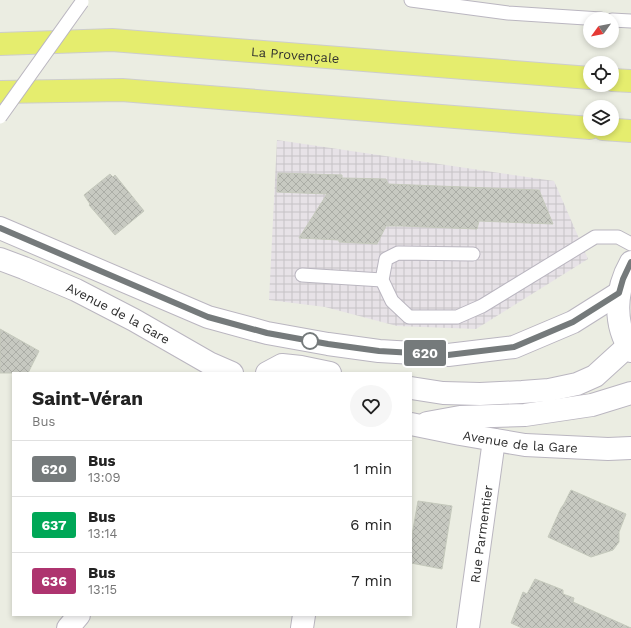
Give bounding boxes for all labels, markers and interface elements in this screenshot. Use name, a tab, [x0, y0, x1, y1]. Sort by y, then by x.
north arrow	[583, 12, 619, 48]
map controls	[583, 12, 619, 136]
street label: La Provençale	[251, 44, 340, 66]
button: locate	[583, 56, 619, 92]
button: layers	[583, 100, 619, 136]
street label: Avenue de la Gare	[64, 279, 173, 347]
unlabelled marker	[301, 332, 319, 350]
line badge: 620	[402, 340, 448, 366]
text: 620	[412, 345, 438, 361]
button: heart	[350, 385, 392, 427]
text: Saint-Véran	[32, 387, 143, 410]
text: Bus	[32, 414, 55, 429]
street label: Avenue de la Gare	[462, 427, 578, 455]
text: Bus	[88, 452, 116, 470]
text: 1 min	[353, 460, 392, 478]
text: 620	[41, 461, 67, 477]
text: 13:09	[88, 470, 121, 485]
street label: Rue Parmentier	[467, 484, 495, 584]
text: Bus	[88, 508, 116, 526]
text: 6 min	[350, 516, 392, 534]
text: 637	[41, 517, 67, 533]
text: 13:14	[88, 526, 118, 541]
text: Bus	[88, 564, 116, 582]
text: 7 min	[351, 572, 392, 590]
text: 636	[41, 573, 67, 589]
text: 13:15	[88, 582, 117, 597]

